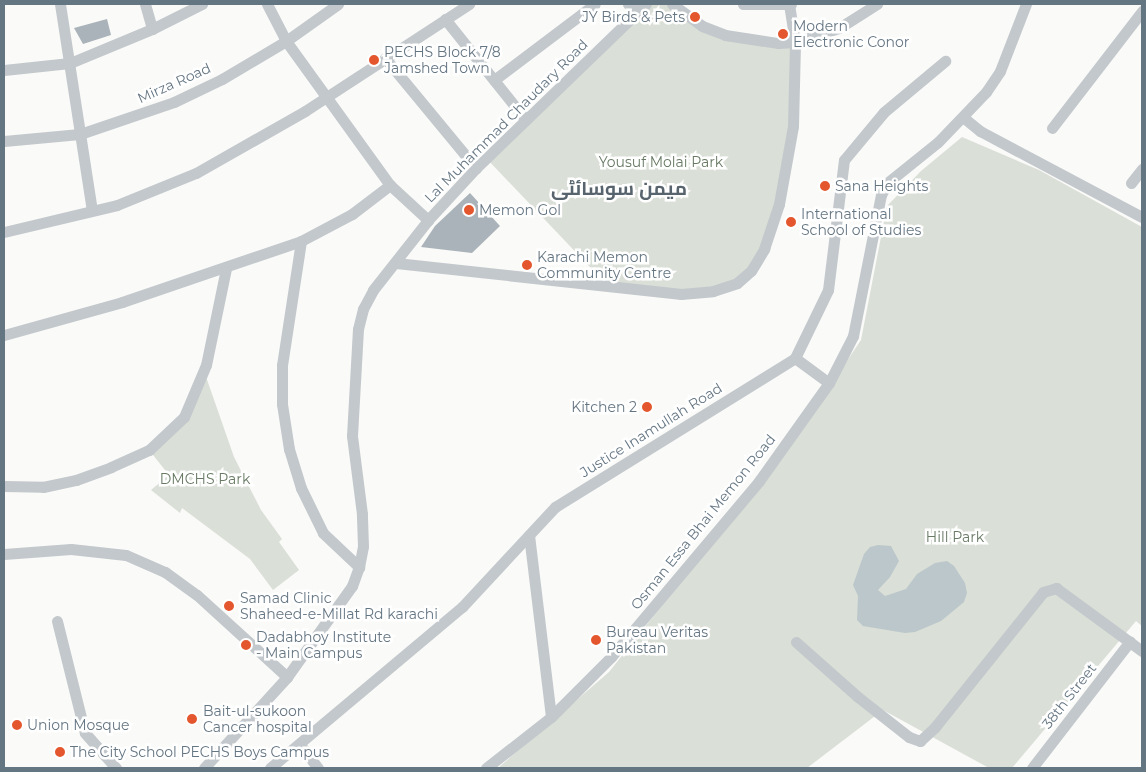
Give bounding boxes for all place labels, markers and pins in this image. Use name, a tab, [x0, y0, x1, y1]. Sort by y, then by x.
place label: JY Birds & Pets	[582, 9, 685, 25]
marker: JY Birds & Pets	[689, 11, 701, 23]
place label: Modern Electronic Conor	[793, 18, 909, 50]
marker: Modern Electronic Conor	[777, 28, 789, 40]
place label: PECHS Block 7/8 Jamshed Town	[384, 44, 501, 76]
marker: PECHS Block 7/8 Jamshed Town	[368, 54, 380, 66]
place label: Sana Heights	[835, 178, 928, 194]
marker: Sana Heights	[819, 180, 831, 192]
place label: Memon Gol	[479, 202, 561, 218]
marker: Memon Gol	[463, 204, 475, 216]
place label: International School of Studies	[801, 206, 921, 238]
marker: International School of Studies	[785, 216, 797, 228]
place label: Karachi Memon Community Centre	[537, 249, 671, 282]
marker: Karachi Memon Community Centre	[521, 259, 533, 271]
place label: Kitchen 2	[571, 399, 637, 415]
marker: Kitchen 2	[641, 401, 653, 413]
place label: Samad Clinic Shaheed-e-Millat Rd karachi	[240, 590, 438, 622]
marker: Samad Clinic Shaheed-e-Millat Rd karachi	[222, 599, 236, 613]
place label: Bureau Veritas Pakistan	[606, 624, 708, 656]
place label: Dadabhoy Institute - Main Campus	[256, 629, 391, 662]
marker: Bureau Veritas Pakistan	[590, 634, 602, 646]
marker: Dadabhoy Institute - Main Campus	[240, 639, 252, 651]
place label: Bait-ul-sukoon Cancer hospital	[203, 703, 312, 736]
marker: Bait-ul-sukoon Cancer hospital	[185, 712, 199, 726]
place label: Union Mosque	[27, 717, 130, 733]
marker: Union Mosque	[11, 719, 23, 731]
place label: The City School PECHS Boys Campus	[70, 744, 329, 760]
marker: The City School PECHS Boys Campus	[54, 746, 66, 758]

